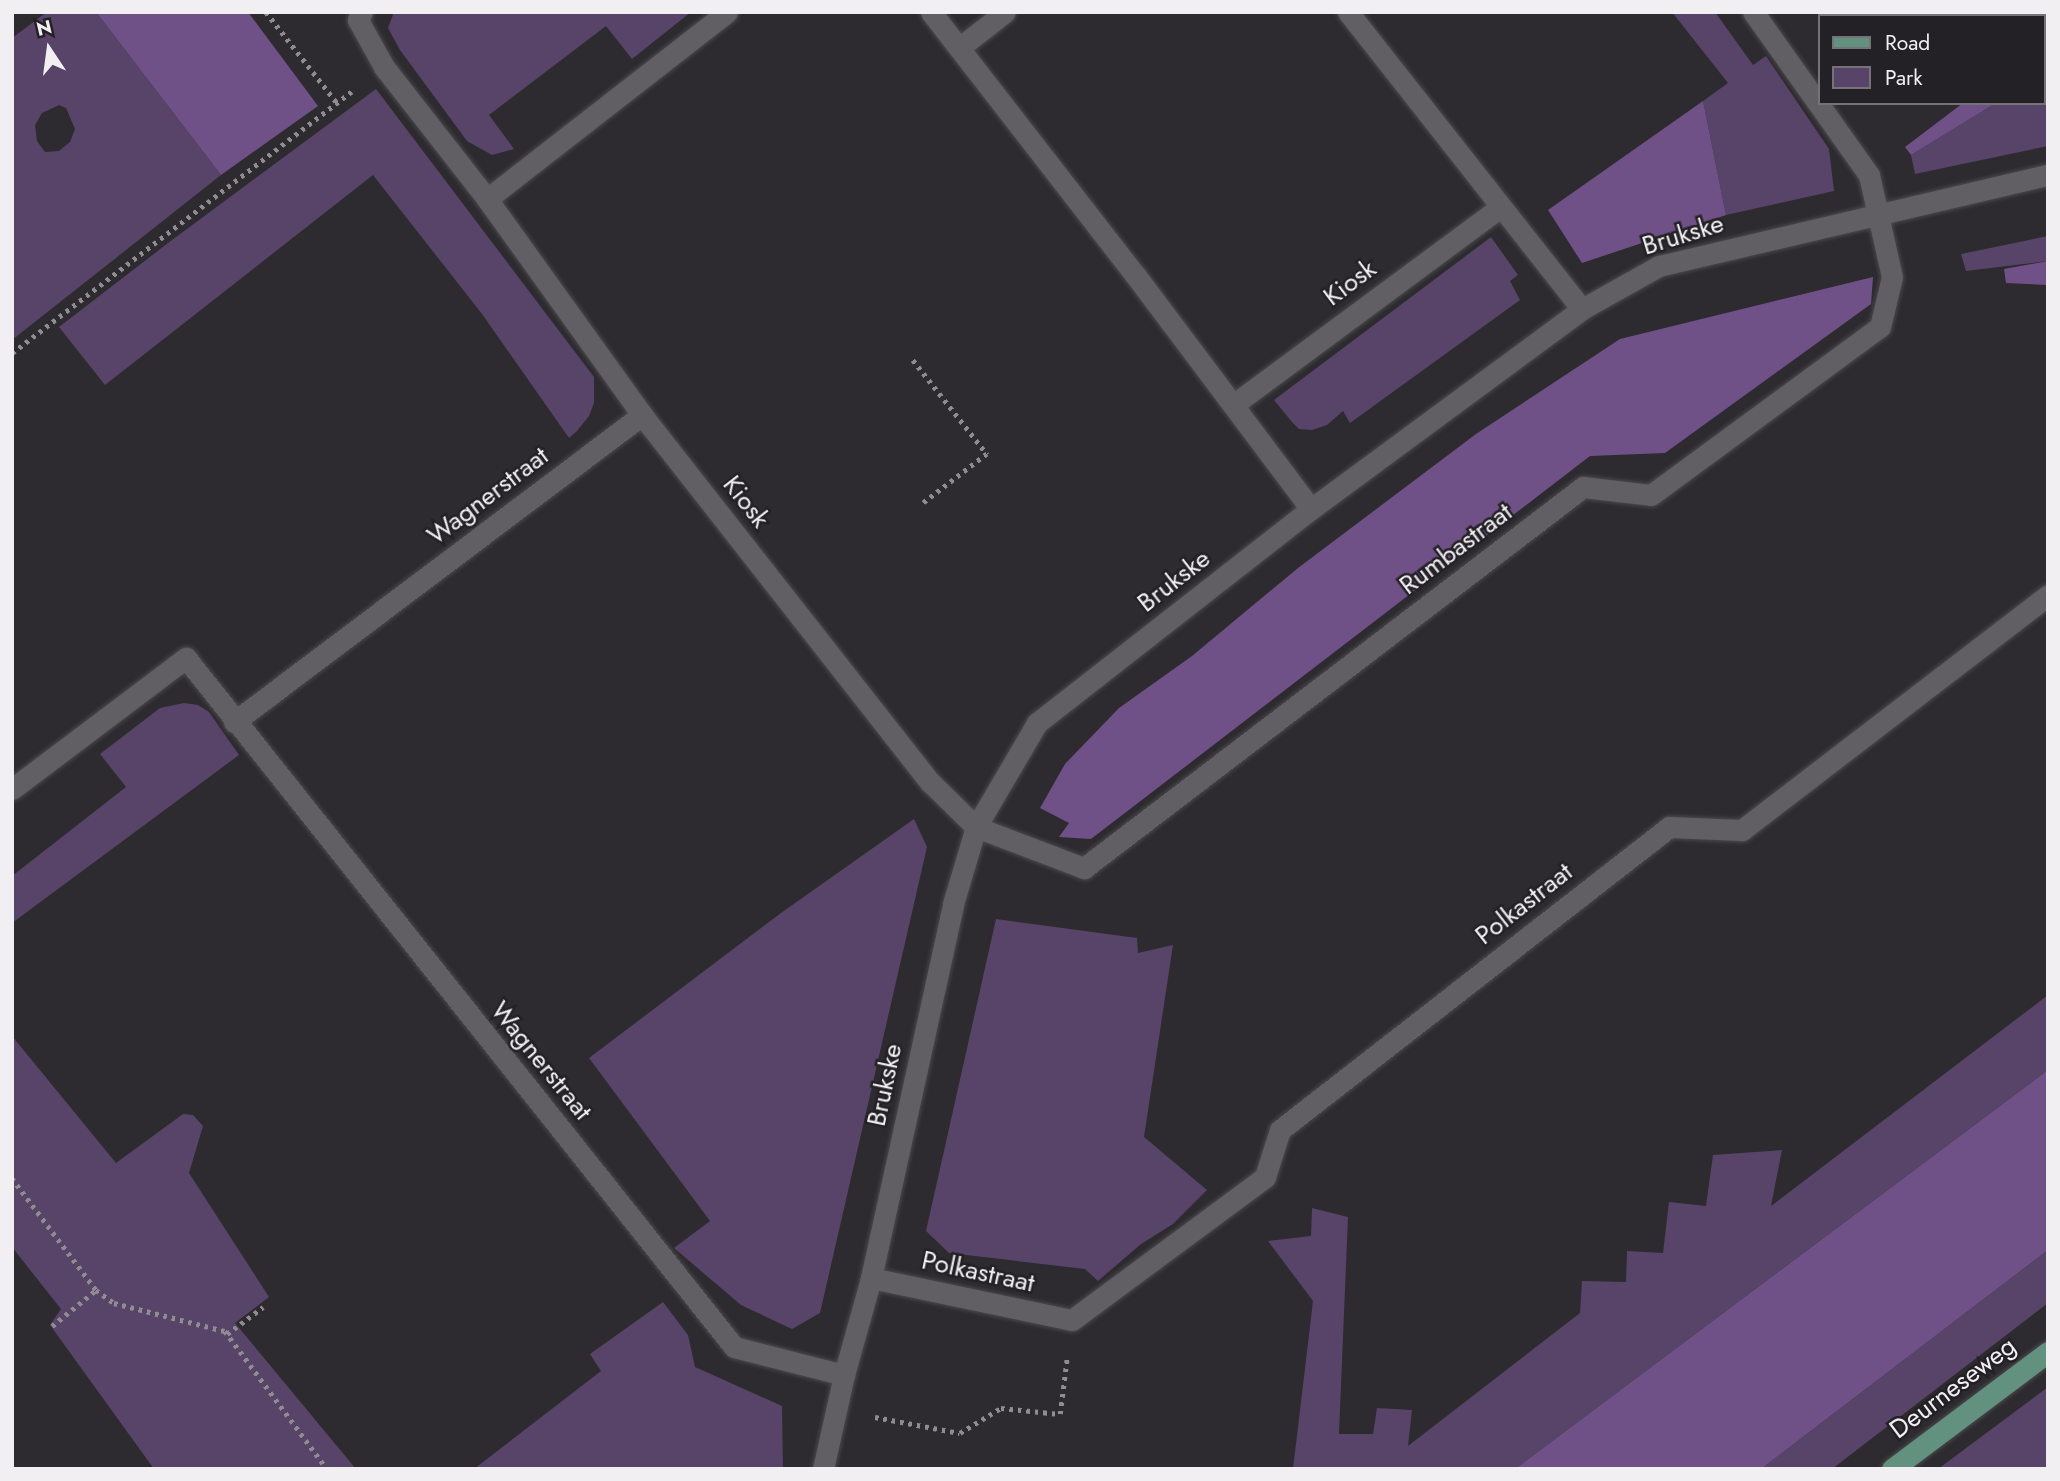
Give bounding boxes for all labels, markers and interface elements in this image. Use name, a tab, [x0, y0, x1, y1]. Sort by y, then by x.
text: N	[34, 13, 55, 43]
north arrow	[14, 14, 84, 84]
legend	[1818, 14, 2046, 105]
text: Road	[1885, 28, 1930, 58]
text: Park	[1885, 63, 1922, 93]
street label: Brukske	[1639, 208, 1727, 262]
street label: Kiosk	[1318, 253, 1382, 313]
street label: Wagnerstraat	[421, 440, 555, 552]
street label: Kiosk	[716, 470, 776, 534]
street label: Rumbastraat	[1394, 497, 1518, 601]
street label: Brukske	[1132, 543, 1216, 619]
street label: Polkastraat	[1469, 856, 1579, 952]
street label: Wagnerstraat	[484, 995, 598, 1127]
street label: Brukske	[861, 1041, 909, 1129]
street label: Polkastraat	[919, 1245, 1037, 1299]
street label: Deurneseweg	[1884, 1331, 2022, 1445]

